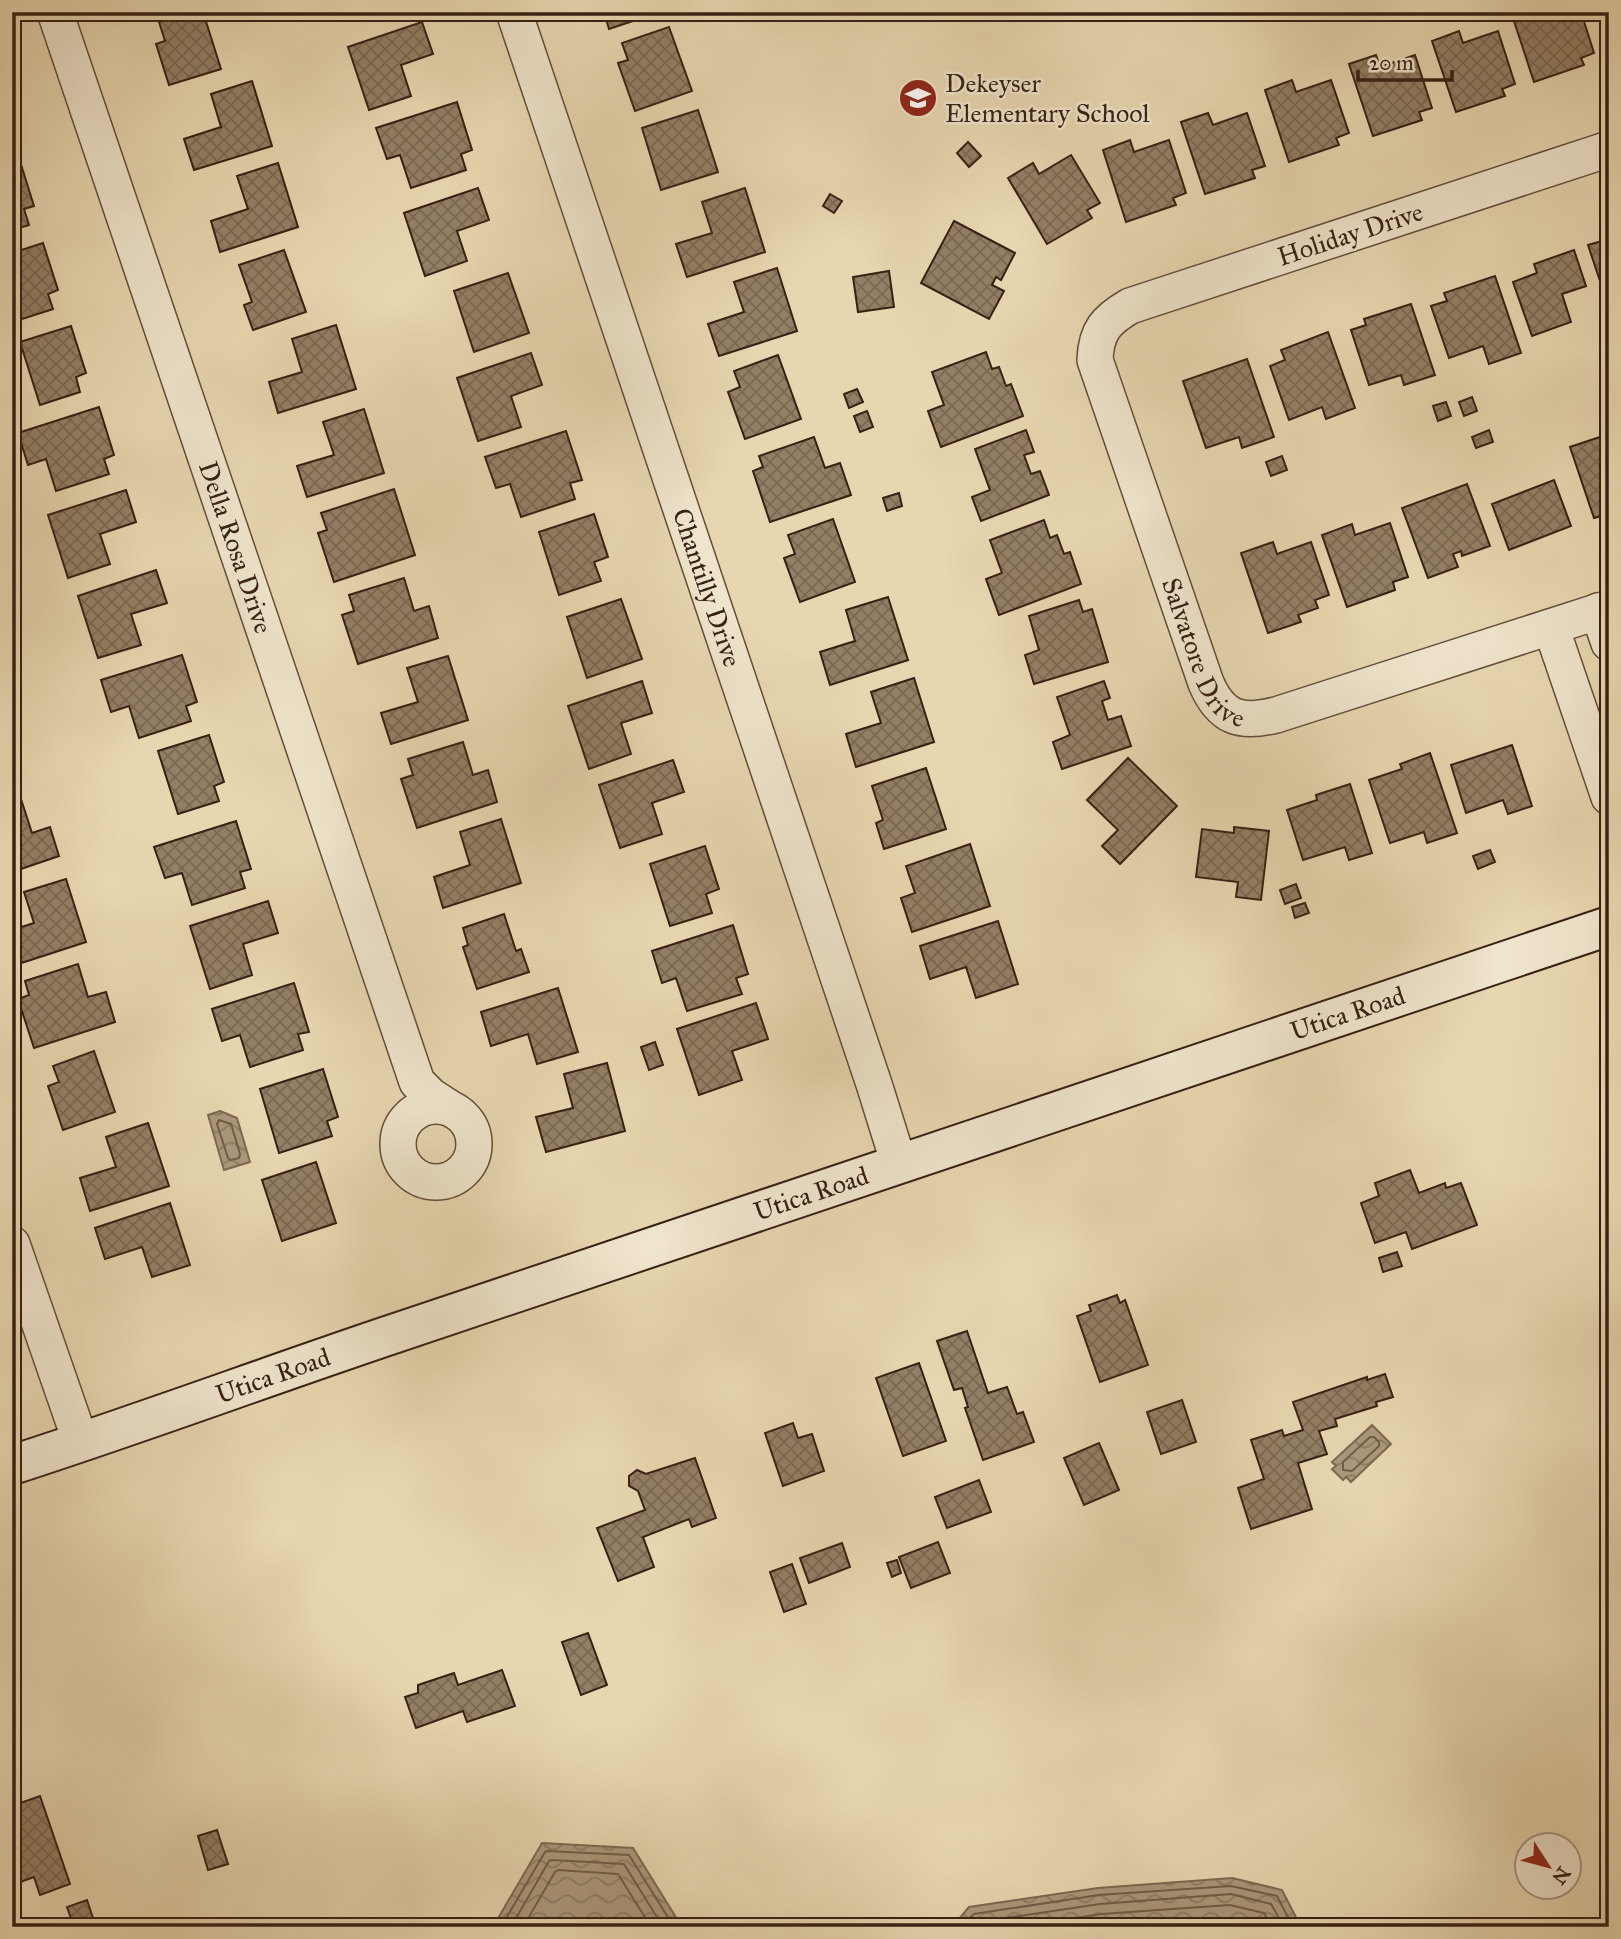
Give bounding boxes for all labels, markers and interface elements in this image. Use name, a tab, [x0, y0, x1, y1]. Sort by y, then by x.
scale bar	[1358, 38, 1453, 82]
text: 20 m	[1369, 50, 1414, 76]
place label: Dekeyser Elementary School	[945, 67, 1149, 129]
school or university icon: Dekeyser Elementary School	[897, 77, 939, 119]
street label: Holiday Drive	[1273, 195, 1427, 273]
street label: Della Rosa Drive	[192, 457, 280, 638]
street label: Chantilly Drive	[666, 504, 749, 671]
street label: Salvatore Drive	[1155, 574, 1248, 734]
street label: Utica Road	[1286, 979, 1409, 1047]
street label: Utica Road	[749, 1159, 873, 1228]
street label: Utica Road	[211, 1341, 334, 1410]
north arrow	[1512, 1830, 1582, 1900]
text: N	[1547, 1862, 1575, 1889]

